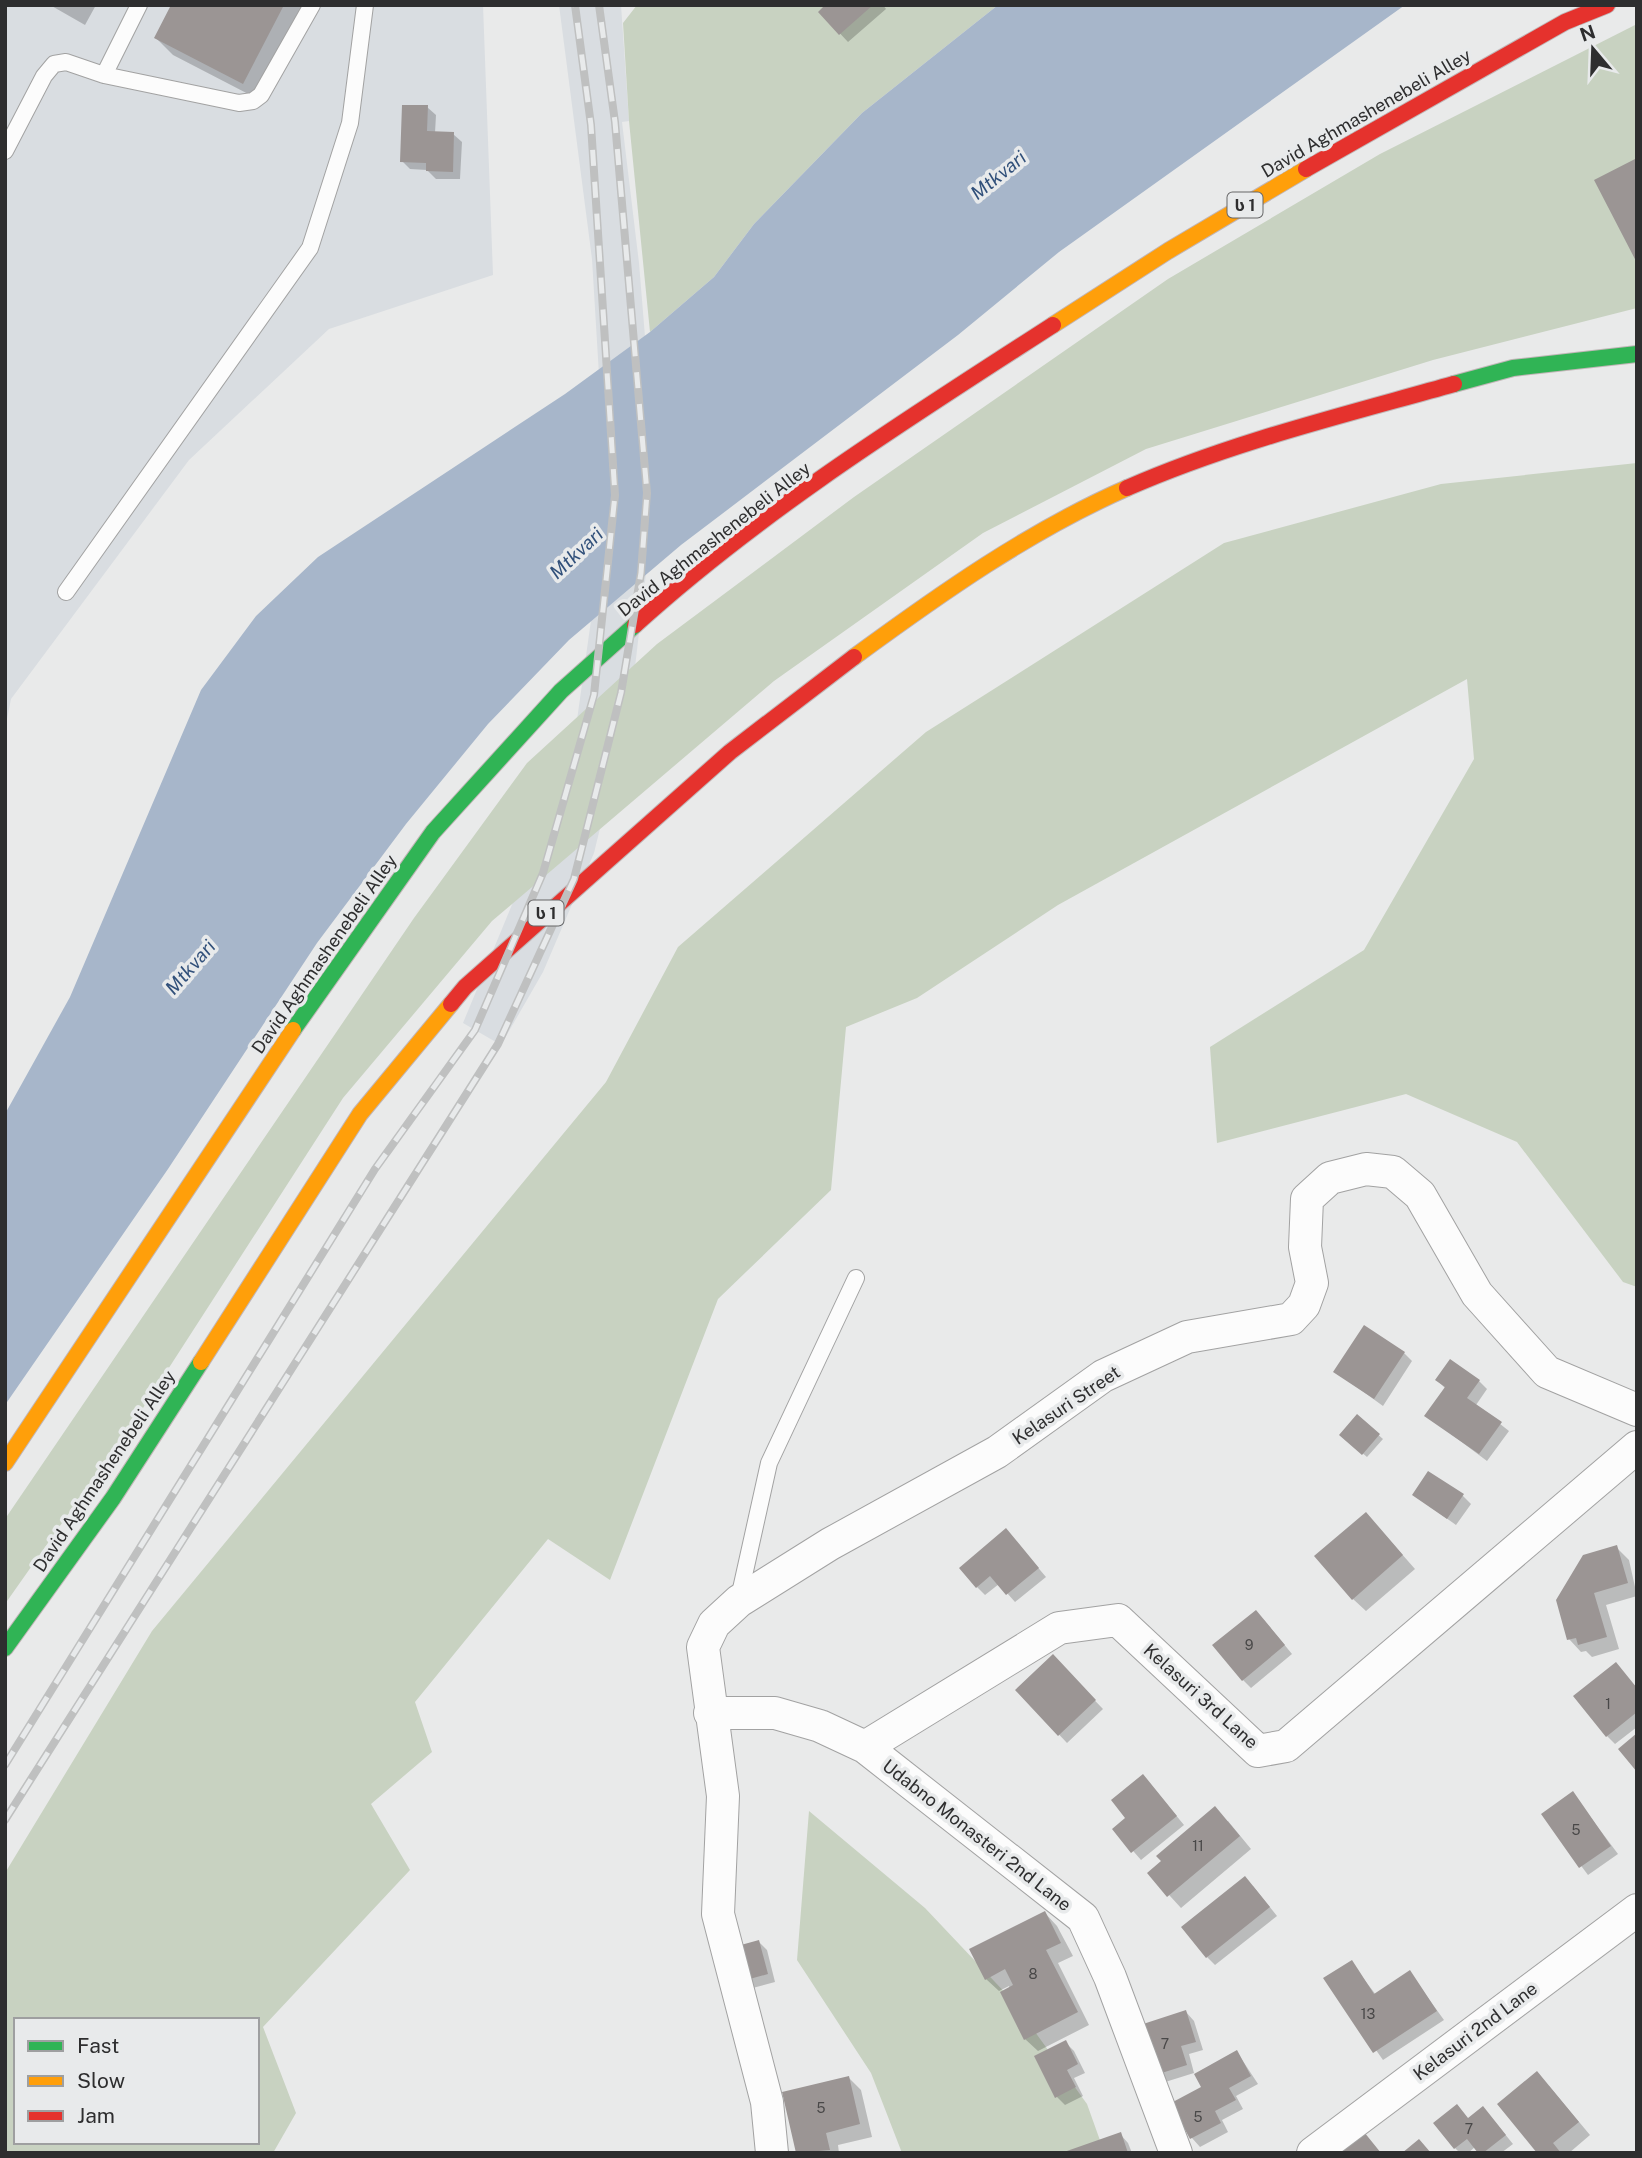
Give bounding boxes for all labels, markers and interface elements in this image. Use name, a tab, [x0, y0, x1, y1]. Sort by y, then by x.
north arrow	[1558, 14, 1628, 84]
text: N	[1577, 20, 1598, 46]
street label: David Aghmashenebeli Alley	[1258, 44, 1475, 182]
water label: Mtkvari	[966, 146, 1030, 204]
road number: ს 1	[1228, 192, 1262, 218]
street label: David Aghmashenebeli Alley	[614, 457, 815, 621]
water label: Mtkvari	[545, 523, 607, 583]
street label: David Aghmashenebeli Alley	[247, 850, 401, 1058]
road number: ს 1	[528, 900, 564, 925]
water label: Mtkvari	[160, 935, 220, 999]
street label: Kelasuri Street	[1008, 1361, 1124, 1449]
street label: David Aghmashenebeli Alley	[29, 1366, 180, 1576]
house number: 9	[1245, 1637, 1254, 1653]
street label: Kelasuri 3rd Lane	[1139, 1639, 1263, 1753]
house number: 1	[1605, 1696, 1611, 1712]
street label: Udabno Monasteri 2nd Lane	[878, 1755, 1076, 1915]
house number: 5	[1572, 1822, 1581, 1838]
house number: 11	[1192, 1838, 1204, 1854]
house number: 8	[1028, 1966, 1038, 1982]
street label: Kelasuri 2nd Lane	[1409, 1978, 1541, 2084]
house number: 13	[1361, 2006, 1375, 2022]
legend	[14, 2018, 259, 2144]
text: Fast	[77, 2033, 119, 2058]
house number: 7	[1161, 2036, 1169, 2052]
text: Slow	[77, 2068, 125, 2093]
house number: 5	[817, 2100, 826, 2116]
text: Jam	[77, 2103, 115, 2128]
house number: 5	[1194, 2109, 1203, 2125]
house number: 7	[1465, 2121, 1473, 2137]

